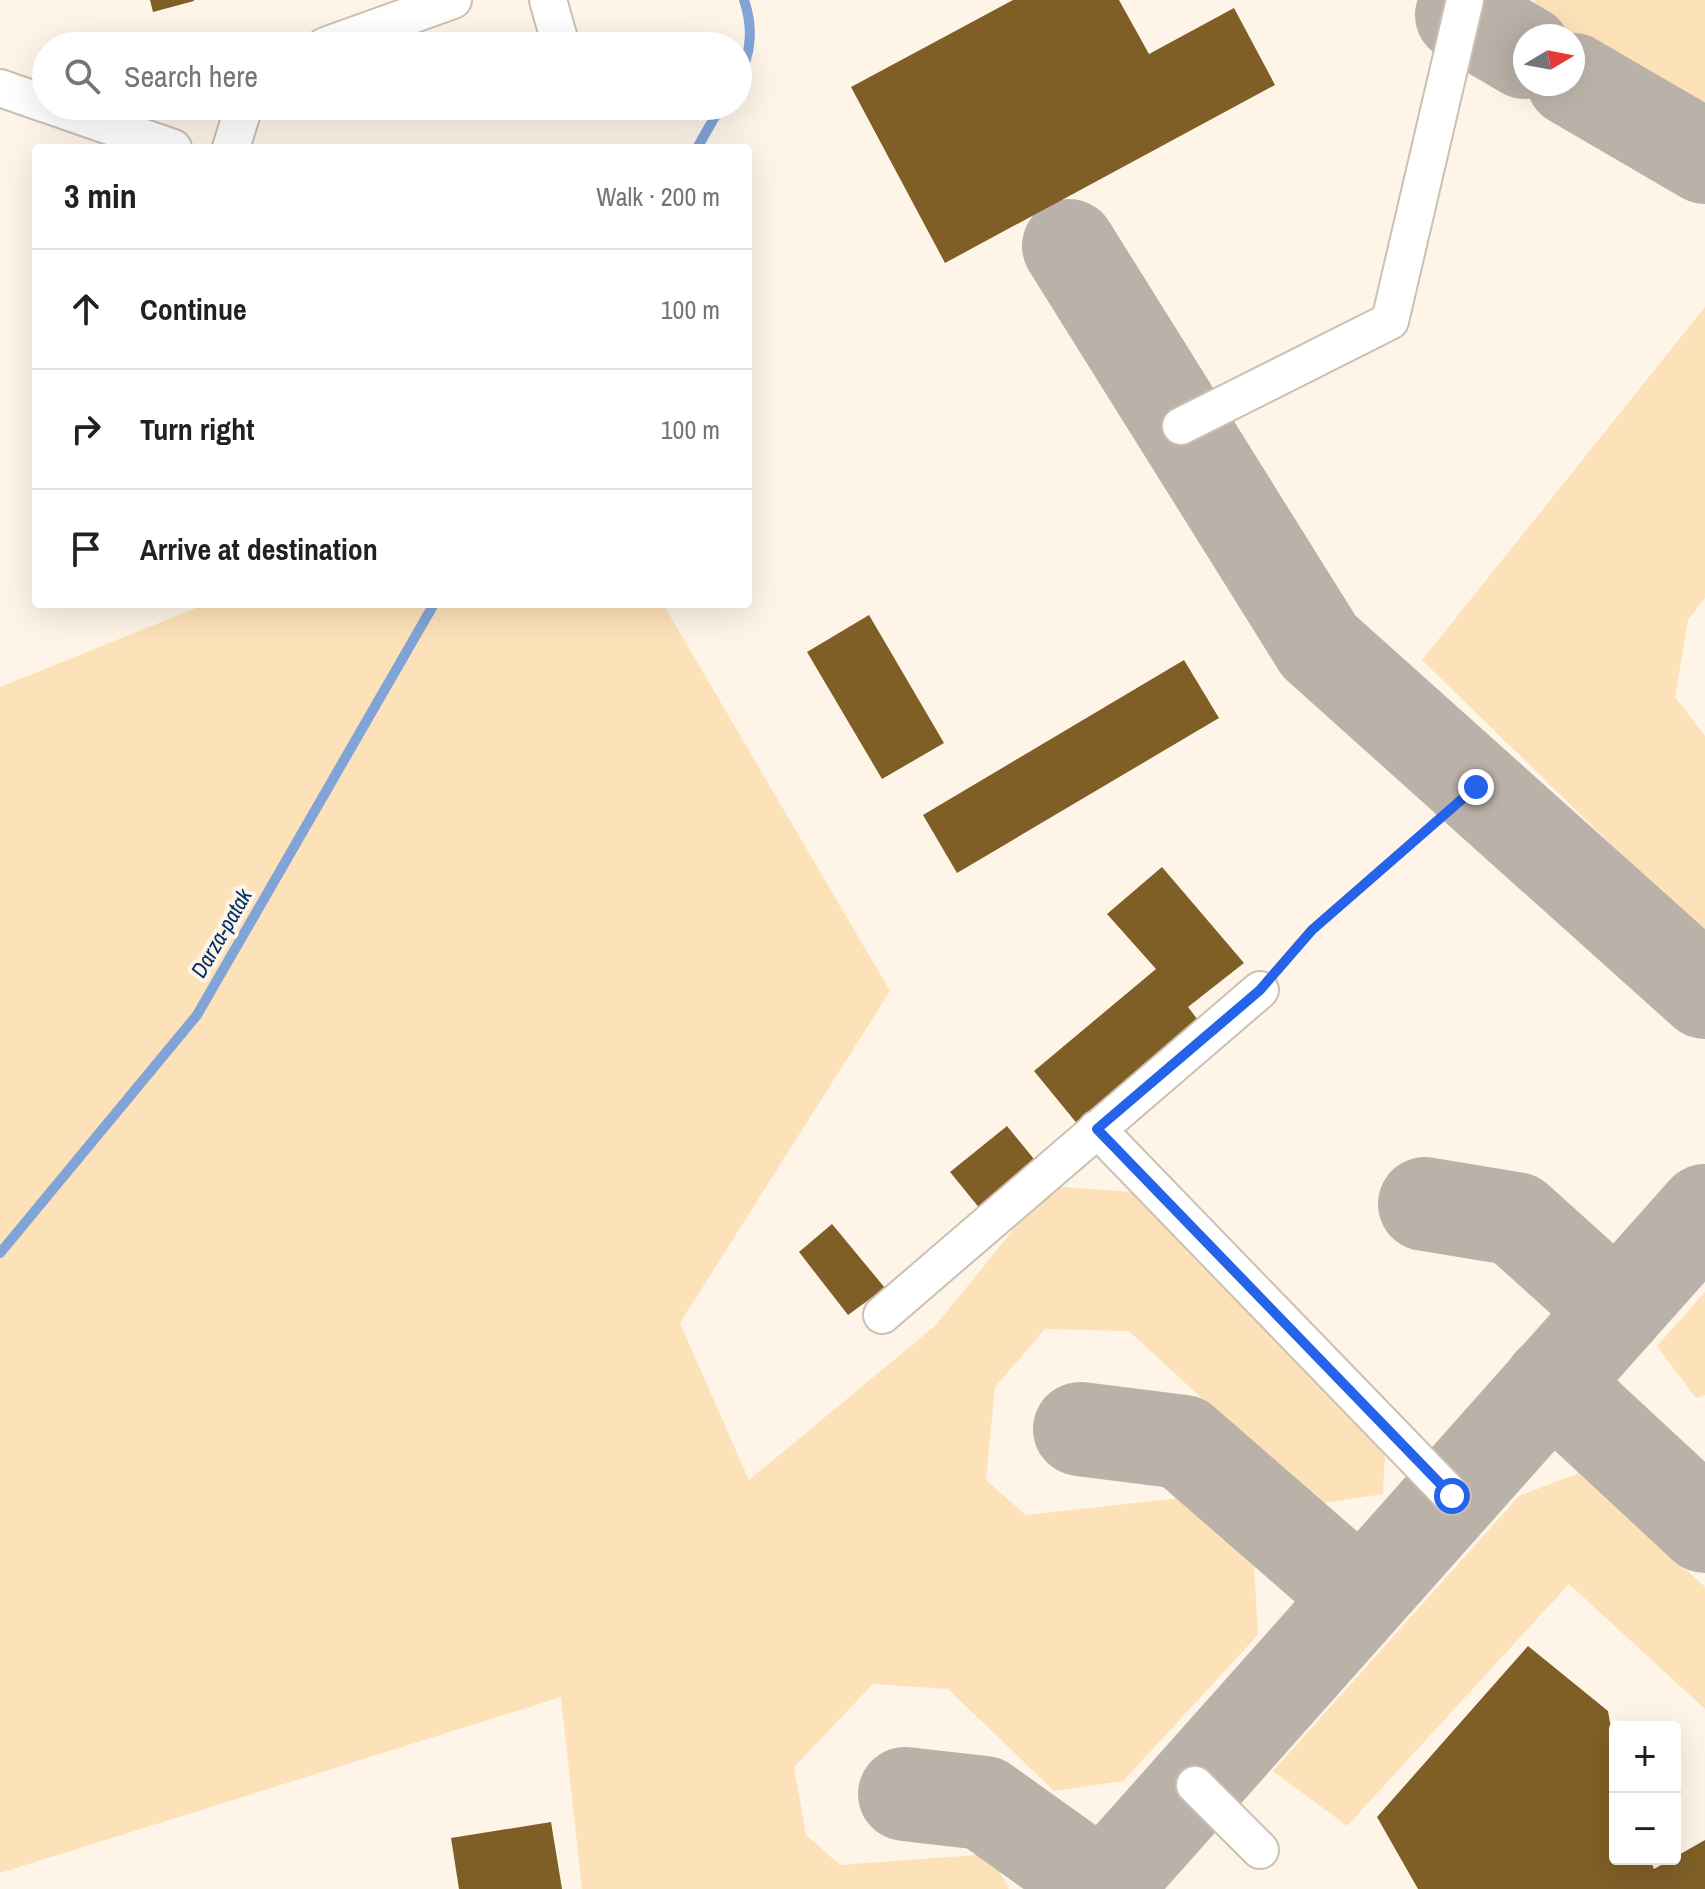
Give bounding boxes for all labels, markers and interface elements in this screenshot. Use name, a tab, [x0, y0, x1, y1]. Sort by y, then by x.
north arrow	[1513, 24, 1585, 96]
search box	[32, 32, 752, 120]
icon: search	[60, 54, 104, 98]
text: Search here	[124, 56, 258, 96]
text: 3 min	[64, 173, 137, 219]
text: Walk · 200 m	[596, 179, 720, 214]
icon: ahead	[64, 287, 108, 331]
text: Continue	[140, 289, 247, 329]
text: 100 m	[661, 292, 720, 327]
icon: right	[64, 407, 108, 451]
text: Turn right	[140, 409, 254, 449]
text: 100 m	[661, 412, 720, 447]
icon: arrive	[64, 527, 108, 571]
text: Arrive at destination	[140, 529, 378, 569]
route end	[1458, 769, 1494, 805]
water label: Darza-patak	[183, 882, 259, 983]
route start	[1434, 1478, 1470, 1514]
map controls	[1609, 1721, 1681, 1865]
button: +	[1609, 1721, 1681, 1793]
button: −	[1609, 1793, 1681, 1865]

